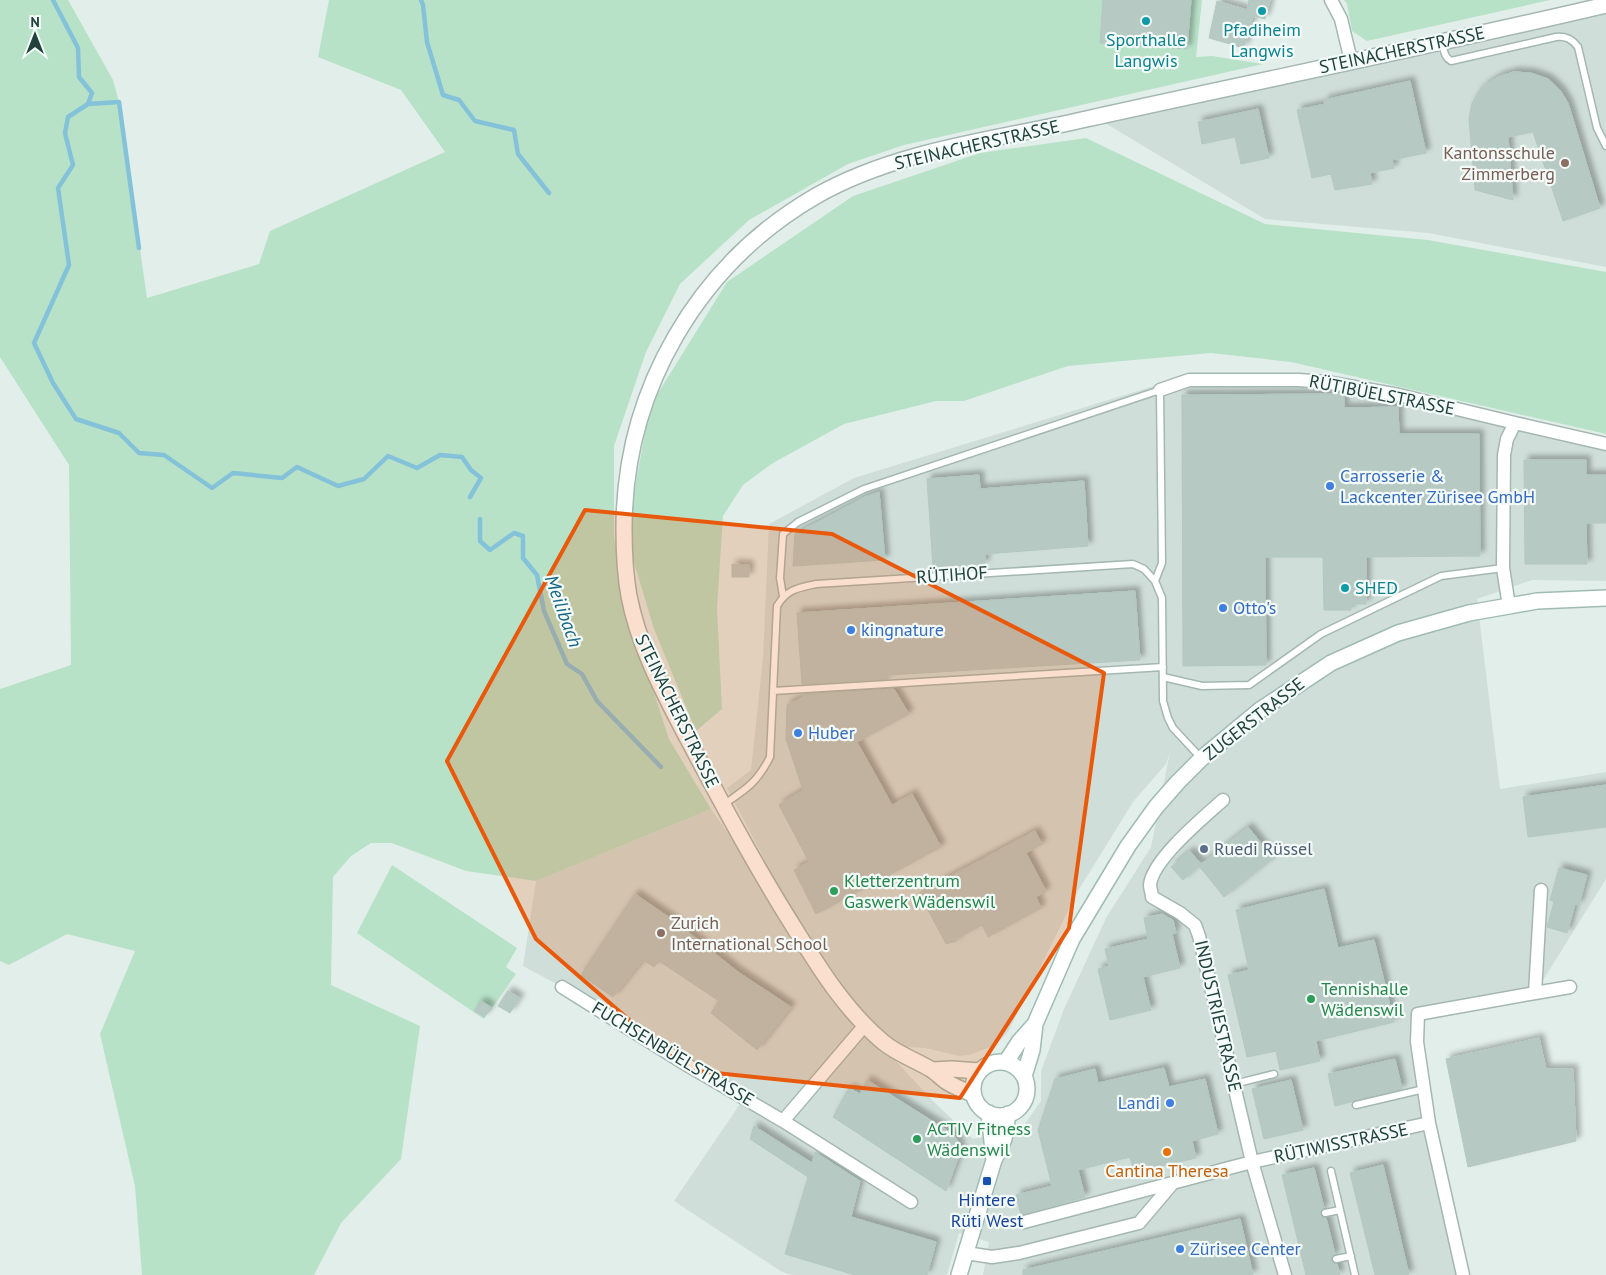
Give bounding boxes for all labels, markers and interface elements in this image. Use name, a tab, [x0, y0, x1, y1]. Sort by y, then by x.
marker: Pfadiheim Langwis	[1256, 5, 1268, 17]
north arrow	[10, 10, 60, 60]
text: N	[30, 13, 40, 31]
marker: Sporthalle Langwis	[1140, 15, 1152, 27]
place label: Pfadiheim Langwis	[1223, 18, 1301, 62]
street label: STEINACHERSTRASSE	[1317, 21, 1487, 78]
place label: Sporthalle Langwis	[1106, 28, 1186, 72]
street label: STEINACHERSTRASSE	[892, 114, 1062, 175]
place label: Kantonsschule Zimmerberg	[1443, 141, 1555, 185]
marker: Kantonsschule Zimmerberg	[1559, 157, 1571, 169]
street label: RÜTIBÜELSTRASSE	[1307, 369, 1457, 420]
place label: Carrosserie & Lackcenter Zürisee GmbH	[1340, 464, 1535, 508]
marker: Carrosserie & Lackcenter Zürisee GmbH	[1324, 480, 1336, 492]
street label: RÜTIHOF	[916, 561, 988, 588]
water label: Meilibach	[540, 572, 588, 650]
place label: SHED	[1355, 576, 1398, 599]
marker: SHED	[1339, 582, 1351, 594]
place label: Otto's	[1233, 596, 1276, 619]
marker: Otto's	[1217, 602, 1229, 614]
place label: kingnature	[861, 618, 944, 641]
marker: kingnature	[845, 624, 857, 636]
street label: STEINACHERSTRASSE	[630, 630, 725, 792]
street label: ZUGERSTRASSE	[1199, 672, 1309, 765]
place label: Huber	[808, 721, 855, 744]
marker: Huber	[792, 727, 804, 739]
place label: Ruedi Rüssel	[1214, 837, 1313, 860]
marker: Ruedi Rüssel	[1198, 843, 1210, 855]
place label: Kletterzentrum Gaswerk Wädenswil	[844, 869, 996, 913]
marker: Kletterzentrum Gaswerk Wädenswil	[828, 885, 840, 897]
place label: Zurich International School	[671, 911, 828, 955]
marker: Zurich International School	[655, 927, 667, 939]
street label: INDUSTRIESTRASSE	[1190, 938, 1247, 1094]
place label: Tennishalle Wädenswil	[1321, 977, 1408, 1021]
marker: Tennishalle Wädenswil	[1305, 993, 1317, 1005]
street label: FUCHSENBÜELSTRASSE	[588, 996, 758, 1111]
place label: Landi	[1118, 1091, 1160, 1114]
marker: Landi	[1164, 1097, 1176, 1109]
place label: ACTIV Fitness Wädenswil	[927, 1117, 1031, 1161]
street label: RÜTIWISSTRASSE	[1272, 1117, 1410, 1168]
marker: ACTIV Fitness Wädenswil	[911, 1133, 923, 1145]
marker: Cantina Theresa	[1161, 1146, 1173, 1158]
place label: Cantina Theresa	[1105, 1159, 1229, 1182]
marker: Hintere Rüti West	[981, 1175, 993, 1187]
place label: Hintere Rüti West	[951, 1188, 1023, 1232]
place label: Zürisee Center	[1190, 1237, 1301, 1260]
marker: Zürisee Center	[1174, 1243, 1186, 1255]

